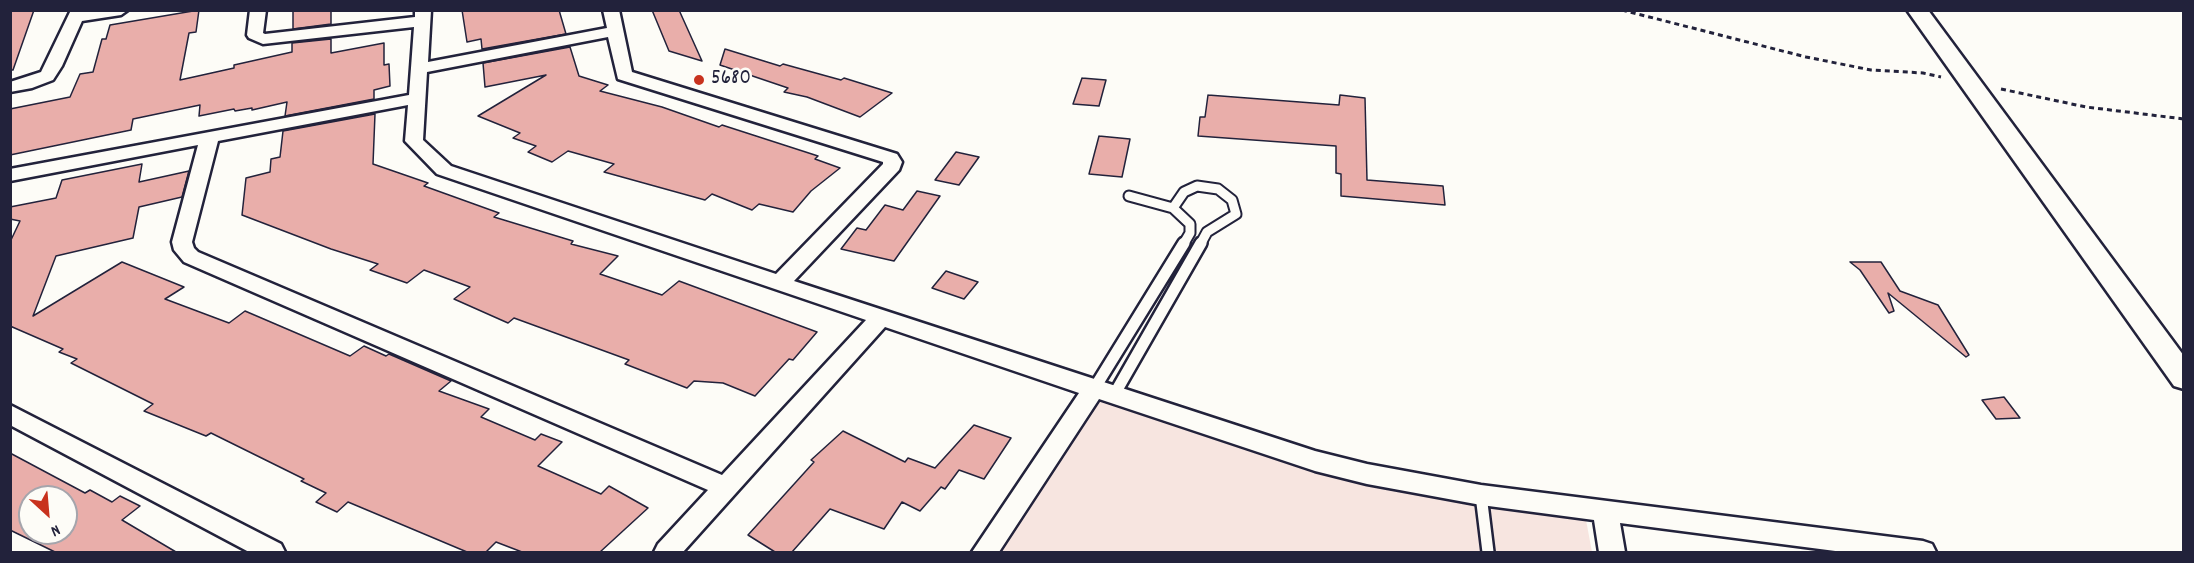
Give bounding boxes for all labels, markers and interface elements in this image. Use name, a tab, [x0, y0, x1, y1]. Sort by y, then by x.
place label: 5680	[711, 67, 751, 93]
marker: 5680	[692, 73, 706, 87]
north arrow	[18, 485, 78, 545]
text: N	[47, 518, 64, 542]

